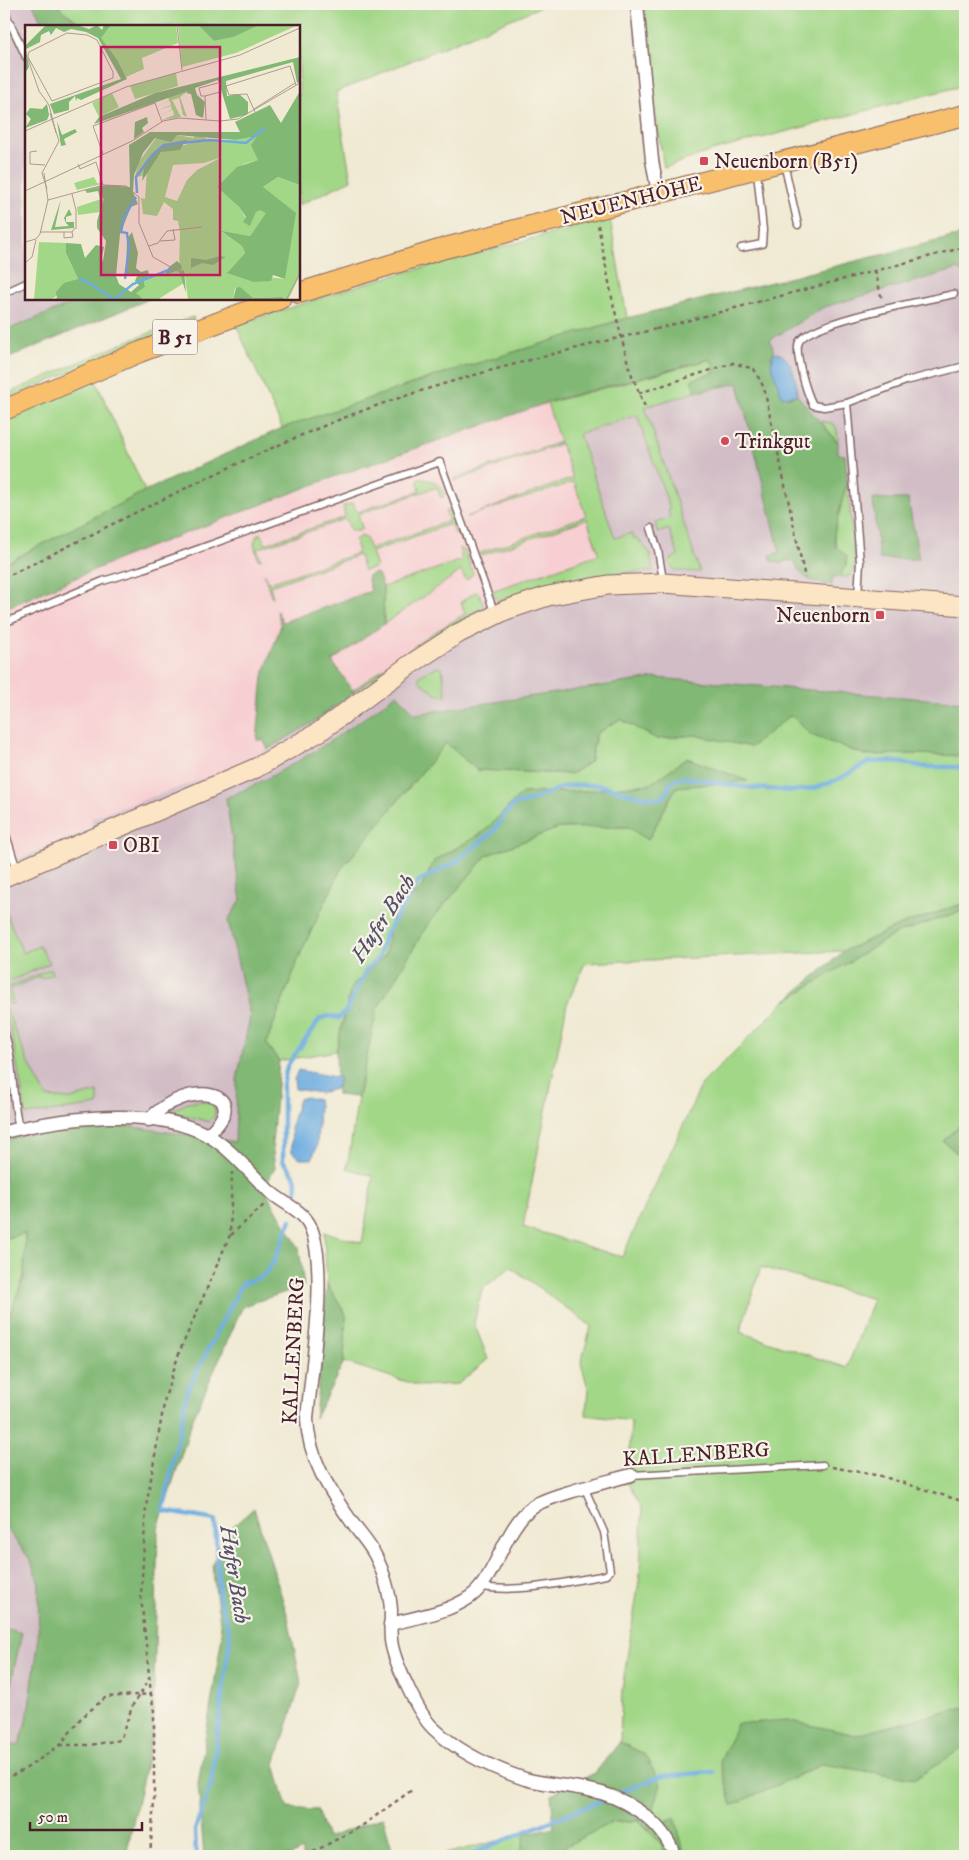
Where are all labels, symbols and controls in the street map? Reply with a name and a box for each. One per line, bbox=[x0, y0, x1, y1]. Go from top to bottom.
inset map bbox=[25, 25, 300, 300]
place label: Neuenborn (B51) bbox=[714, 149, 858, 175]
marker: Neuenborn (B51) bbox=[698, 155, 710, 167]
street label: NEUENHÖHE bbox=[558, 170, 705, 231]
road number: B 51 bbox=[152, 320, 198, 354]
place label: Trinkgut bbox=[735, 429, 811, 455]
marker: Trinkgut bbox=[719, 435, 731, 447]
place label: Neuenborn bbox=[776, 603, 870, 629]
marker: Neuenborn bbox=[874, 609, 886, 621]
place label: OBI bbox=[123, 833, 160, 859]
marker: OBI bbox=[107, 839, 119, 851]
water label: Hufer Bach bbox=[344, 870, 422, 969]
street label: KALLENBERG bbox=[277, 1277, 311, 1425]
street label: KALLENBERG bbox=[622, 1437, 771, 1473]
water label: Hufer Bach bbox=[213, 1522, 256, 1625]
scale bar bbox=[30, 1800, 142, 1832]
text: 50 m bbox=[38, 1808, 68, 1827]

